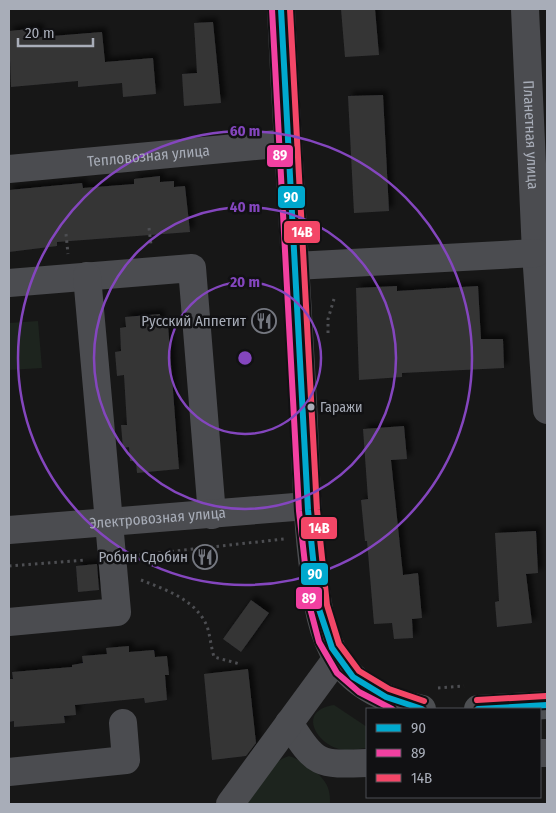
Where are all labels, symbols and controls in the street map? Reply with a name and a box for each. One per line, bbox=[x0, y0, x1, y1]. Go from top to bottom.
scale bar bbox=[18, 15, 92, 47]
text: 20 m bbox=[25, 24, 55, 42]
street label: Планетная улица bbox=[519, 80, 542, 190]
text: 60 m bbox=[230, 122, 260, 140]
street label: Тепловозная улица bbox=[86, 141, 210, 171]
line badge: 89 bbox=[266, 144, 294, 168]
text: 89 bbox=[273, 147, 287, 164]
line badge: 90 bbox=[277, 185, 306, 209]
text: 90 bbox=[284, 189, 299, 206]
text: 40 m bbox=[230, 198, 260, 216]
line badge: 14В bbox=[283, 220, 321, 244]
text: 14В bbox=[292, 224, 313, 241]
text: 20 m bbox=[229, 273, 260, 291]
restaurant icon: Русский Аппетит bbox=[251, 308, 277, 334]
place label: Русский Аппетит bbox=[141, 312, 247, 330]
centre of rings bbox=[236, 349, 254, 367]
place label: Гаражи bbox=[320, 399, 363, 416]
marker: Гаражи bbox=[306, 402, 316, 412]
street label: Электровозная улица bbox=[89, 504, 226, 533]
line badge: 14В bbox=[300, 516, 338, 540]
text: 14В bbox=[309, 520, 330, 537]
restaurant icon: Робин Сдобин bbox=[192, 544, 218, 570]
place label: Робин Сдобин bbox=[98, 548, 188, 566]
line badge: 90 bbox=[300, 562, 329, 586]
text: 90 bbox=[308, 566, 323, 583]
line badge: 89 bbox=[295, 586, 323, 610]
text: 89 bbox=[302, 590, 316, 607]
legend bbox=[366, 708, 541, 798]
text: 90 bbox=[411, 719, 426, 737]
text: 89 bbox=[411, 744, 426, 762]
text: 14В bbox=[411, 769, 432, 787]

